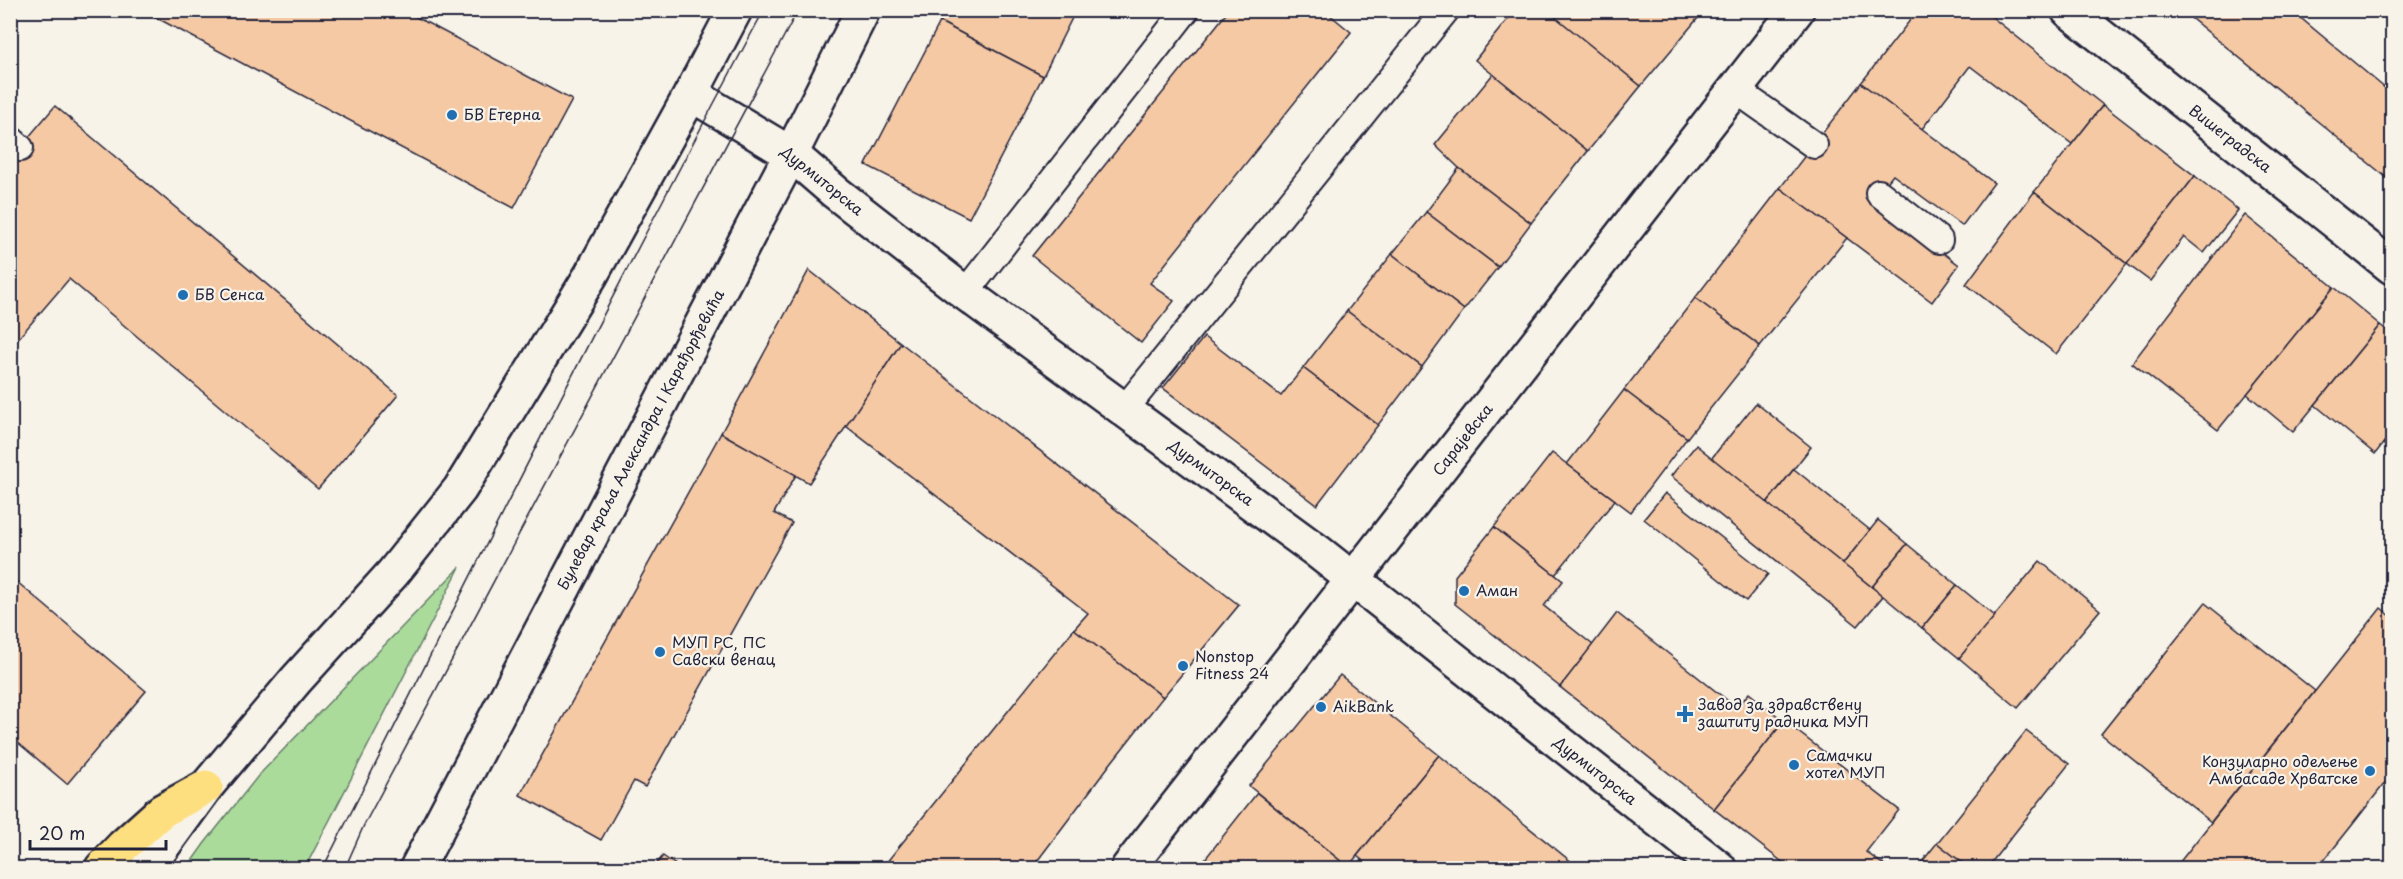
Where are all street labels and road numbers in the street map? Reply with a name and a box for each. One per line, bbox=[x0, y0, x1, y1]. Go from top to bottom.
street label: Вишеградска bbox=[2185, 98, 2278, 178]
street label: Дурмиторска bbox=[776, 139, 870, 221]
street label: Булевар краља Александра I Карађорђевића bbox=[550, 284, 729, 594]
street label: Сарајевска bbox=[1426, 398, 1498, 480]
street label: Дурмиторска bbox=[1164, 432, 1260, 511]
street label: Дурмиторска bbox=[1549, 729, 1643, 810]

